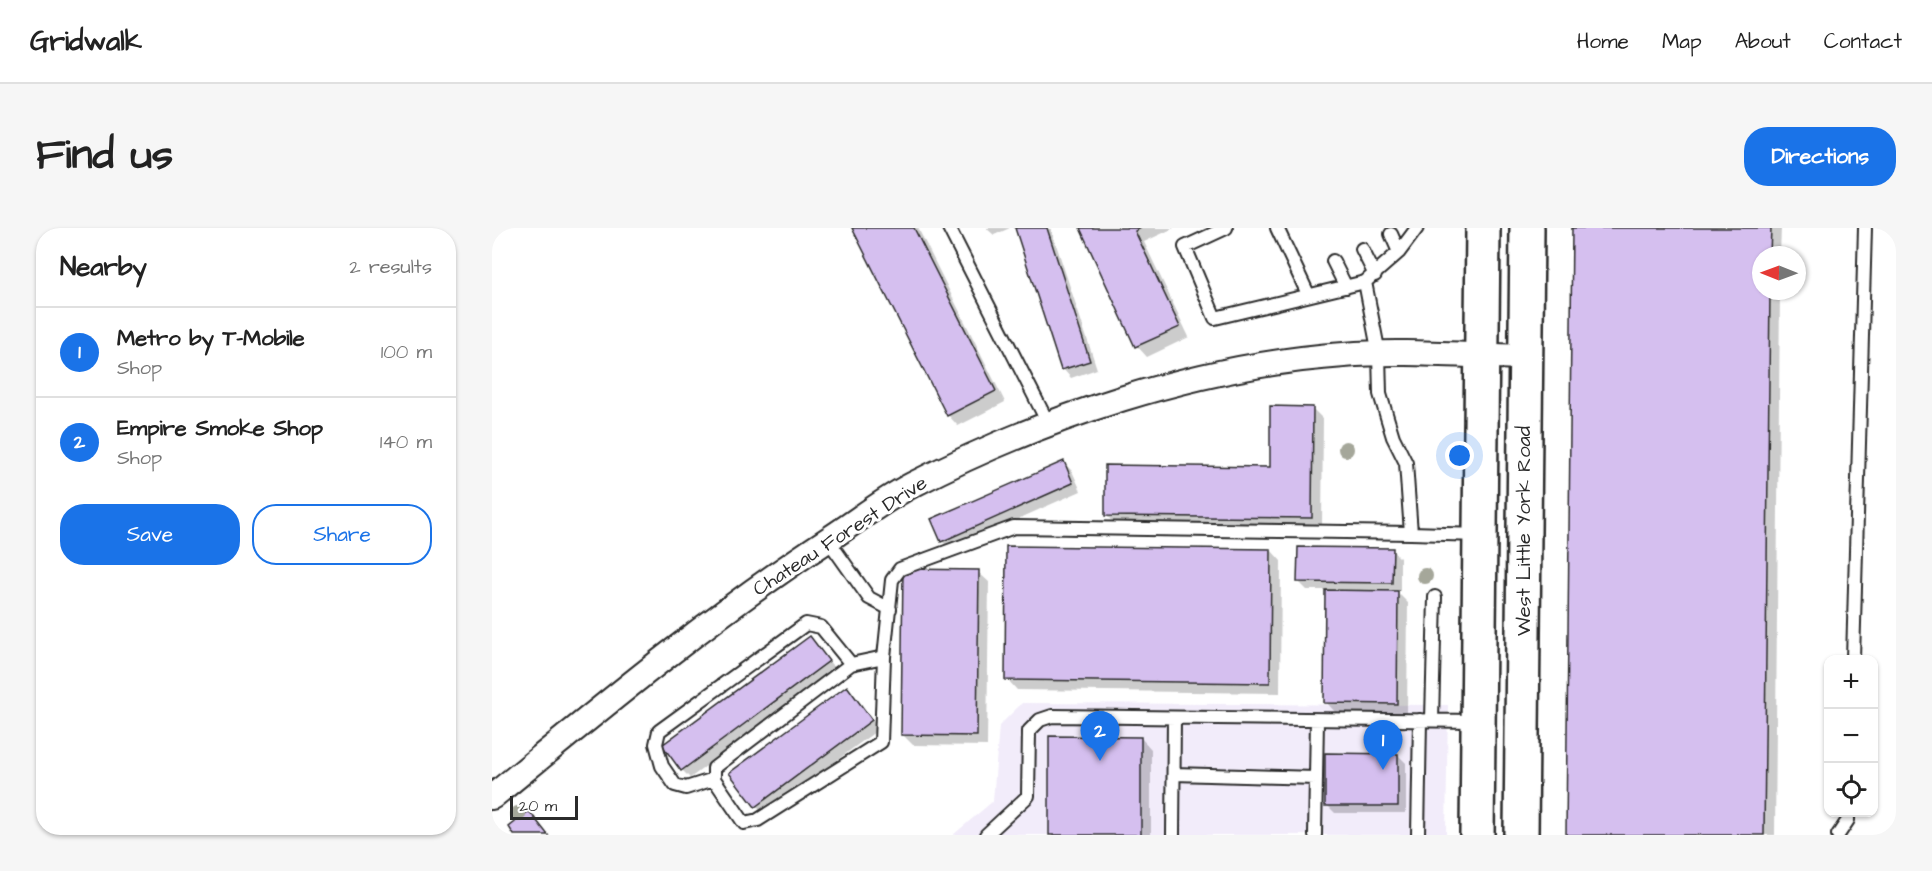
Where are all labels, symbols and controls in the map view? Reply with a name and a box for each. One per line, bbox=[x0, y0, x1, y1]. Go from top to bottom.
text: Gridwalk bbox=[30, 22, 142, 61]
text: Home bbox=[1577, 27, 1629, 56]
text: Map bbox=[1662, 27, 1702, 56]
text: About bbox=[1735, 27, 1791, 56]
text: Contact bbox=[1824, 27, 1902, 56]
text: Find us bbox=[36, 127, 173, 185]
button: Directions bbox=[1744, 127, 1896, 186]
north arrow bbox=[1752, 246, 1806, 300]
text: Nearby bbox=[60, 249, 147, 285]
text: 2 results bbox=[349, 253, 432, 281]
text: Metro by T-Mobile bbox=[117, 323, 305, 354]
text: 1 bbox=[78, 338, 81, 366]
text: 100 m bbox=[381, 338, 432, 366]
text: Shop bbox=[117, 354, 162, 382]
text: Empire Smoke Shop bbox=[117, 413, 323, 444]
street label: West Little York Road bbox=[1510, 426, 1538, 636]
text: 2 bbox=[74, 428, 85, 456]
text: 140 m bbox=[380, 428, 432, 456]
your location bbox=[1445, 441, 1474, 470]
text: Shop bbox=[117, 444, 162, 472]
street label: Chateau Forest Drive bbox=[747, 469, 933, 603]
button: Save bbox=[60, 504, 240, 565]
button: Share bbox=[252, 504, 432, 565]
map controls bbox=[1824, 655, 1878, 817]
button: + bbox=[1824, 655, 1878, 709]
button: − bbox=[1824, 709, 1878, 763]
pin: 2 bbox=[1080, 712, 1120, 761]
pin: 1 bbox=[1364, 720, 1402, 770]
button: locate bbox=[1824, 763, 1878, 817]
scale bar bbox=[510, 793, 578, 820]
text: 20 m bbox=[519, 795, 557, 817]

